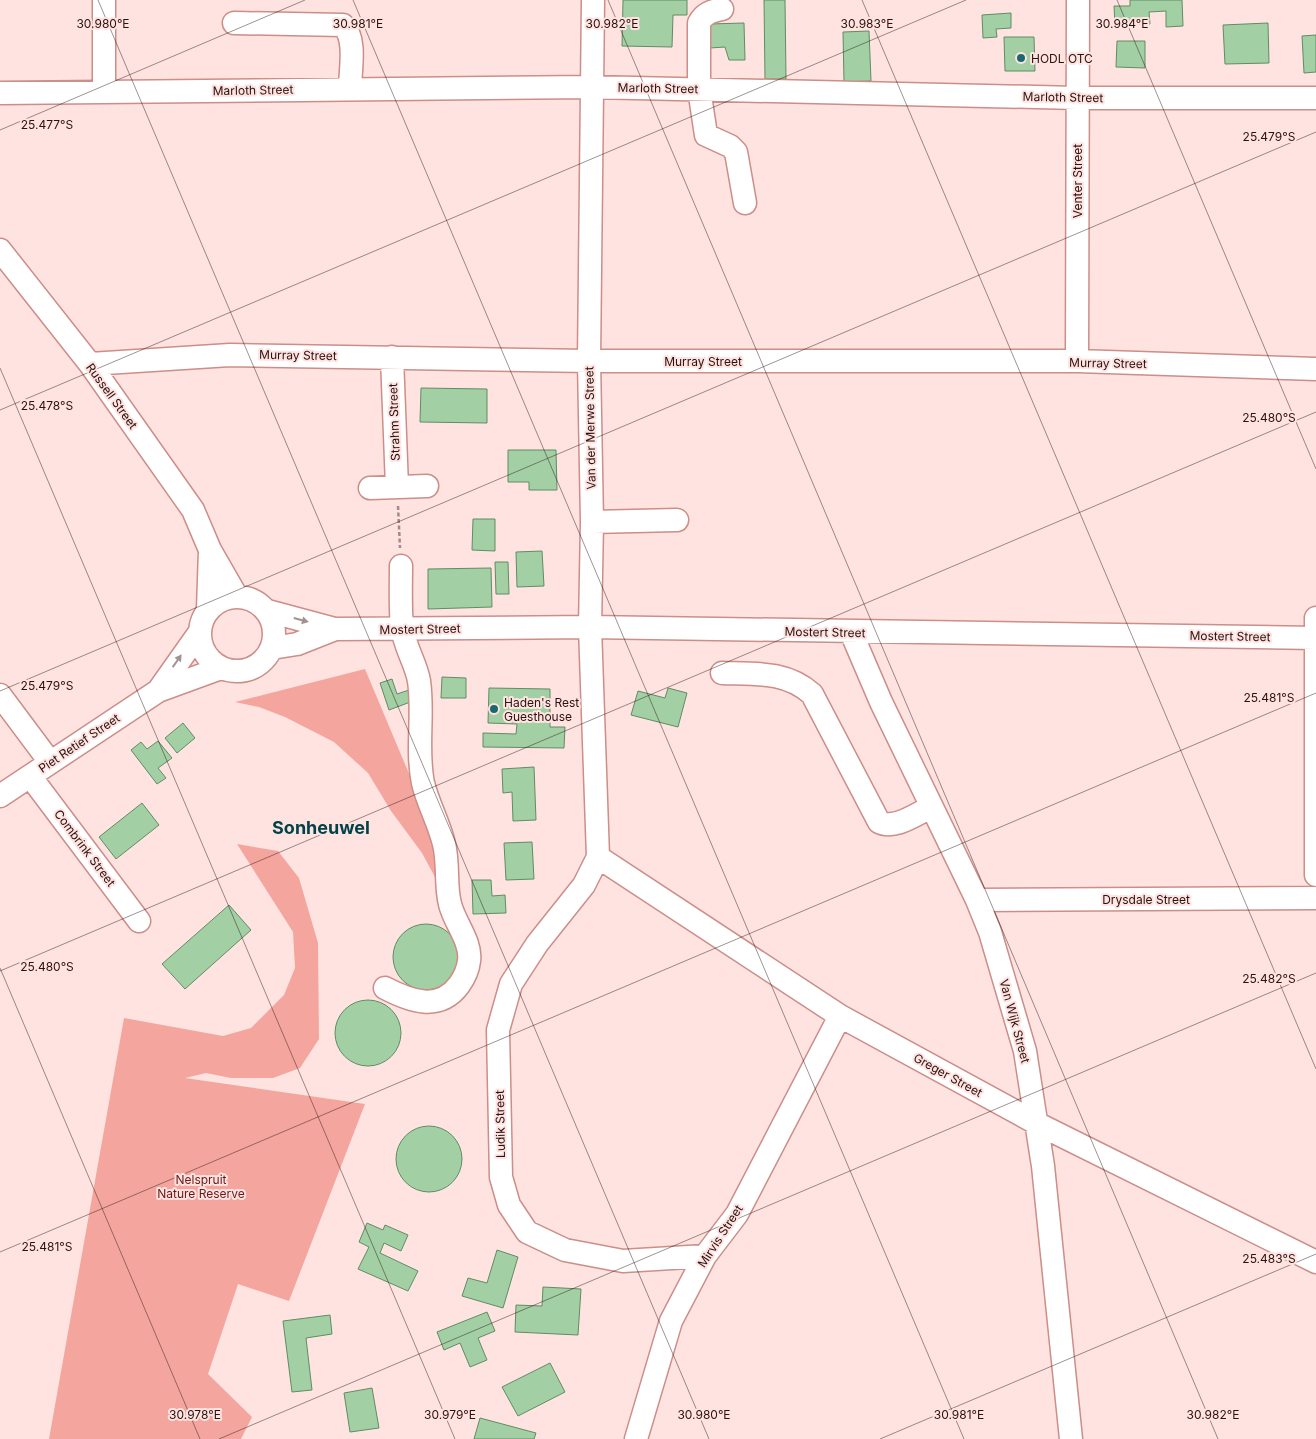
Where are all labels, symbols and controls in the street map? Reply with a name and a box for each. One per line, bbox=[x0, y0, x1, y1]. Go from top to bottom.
text: 30.980°E bbox=[76, 16, 130, 31]
text: 30.981°E bbox=[333, 16, 383, 31]
text: 30.982°E bbox=[586, 16, 638, 31]
text: 30.983°E bbox=[841, 16, 893, 31]
text: 30.984°E bbox=[1095, 16, 1149, 31]
place label: HODL OTC bbox=[1031, 51, 1093, 66]
marker: HODL OTC bbox=[1015, 52, 1027, 64]
street label: Marloth Street bbox=[618, 80, 699, 96]
street label: Marloth Street bbox=[213, 82, 294, 98]
street label: Marloth Street bbox=[1023, 89, 1104, 105]
text: 25.477°S bbox=[21, 117, 74, 132]
text: 25.479°S bbox=[1243, 129, 1296, 144]
street label: Venter Street bbox=[1070, 144, 1085, 218]
street label: Murray Street bbox=[259, 347, 337, 363]
street label: Murray Street bbox=[664, 354, 742, 369]
street label: Murray Street bbox=[1069, 355, 1147, 371]
street label: Russell Street bbox=[83, 360, 141, 432]
street label: Van der Merwe Street bbox=[581, 366, 599, 490]
street label: Strahm Street bbox=[385, 383, 403, 461]
text: 25.478°S bbox=[21, 398, 74, 413]
text: 25.480°S bbox=[1242, 410, 1296, 425]
one-way arrow bbox=[294, 616, 309, 624]
street label: Mostert Street bbox=[379, 621, 461, 637]
street label: Mostert Street bbox=[784, 624, 866, 640]
street label: Mostert Street bbox=[1189, 628, 1271, 644]
one-way arrow bbox=[172, 654, 182, 668]
text: 25.479°S bbox=[21, 678, 74, 693]
text: 25.481°S bbox=[1244, 690, 1295, 705]
place label: Haden's Rest Guesthouse bbox=[504, 695, 579, 724]
marker: Haden's Rest Guesthouse bbox=[488, 703, 500, 715]
street label: Piet Retief Street bbox=[35, 710, 123, 776]
street label: Combrink Street bbox=[51, 807, 119, 889]
district label: Sonheuwel bbox=[272, 817, 370, 838]
street label: Drysdale Street bbox=[1102, 892, 1190, 907]
text: 25.480°S bbox=[20, 959, 74, 974]
text: 25.482°S bbox=[1242, 971, 1296, 986]
street label: Van Wijk Street bbox=[997, 977, 1033, 1065]
street label: Greger Street bbox=[911, 1050, 985, 1100]
street label: Ludik Street bbox=[492, 1090, 508, 1158]
park label: Nelspruit Nature Reserve bbox=[157, 1172, 245, 1201]
street label: Mirvis Street bbox=[694, 1202, 746, 1270]
text: 25.481°S bbox=[22, 1239, 73, 1254]
text: 25.483°S bbox=[1242, 1251, 1296, 1266]
text: 30.978°E bbox=[169, 1407, 221, 1422]
text: 30.979°E bbox=[424, 1407, 476, 1422]
text: 30.980°E bbox=[677, 1407, 731, 1422]
text: 30.981°E bbox=[934, 1407, 984, 1422]
text: 30.982°E bbox=[1187, 1407, 1239, 1422]

